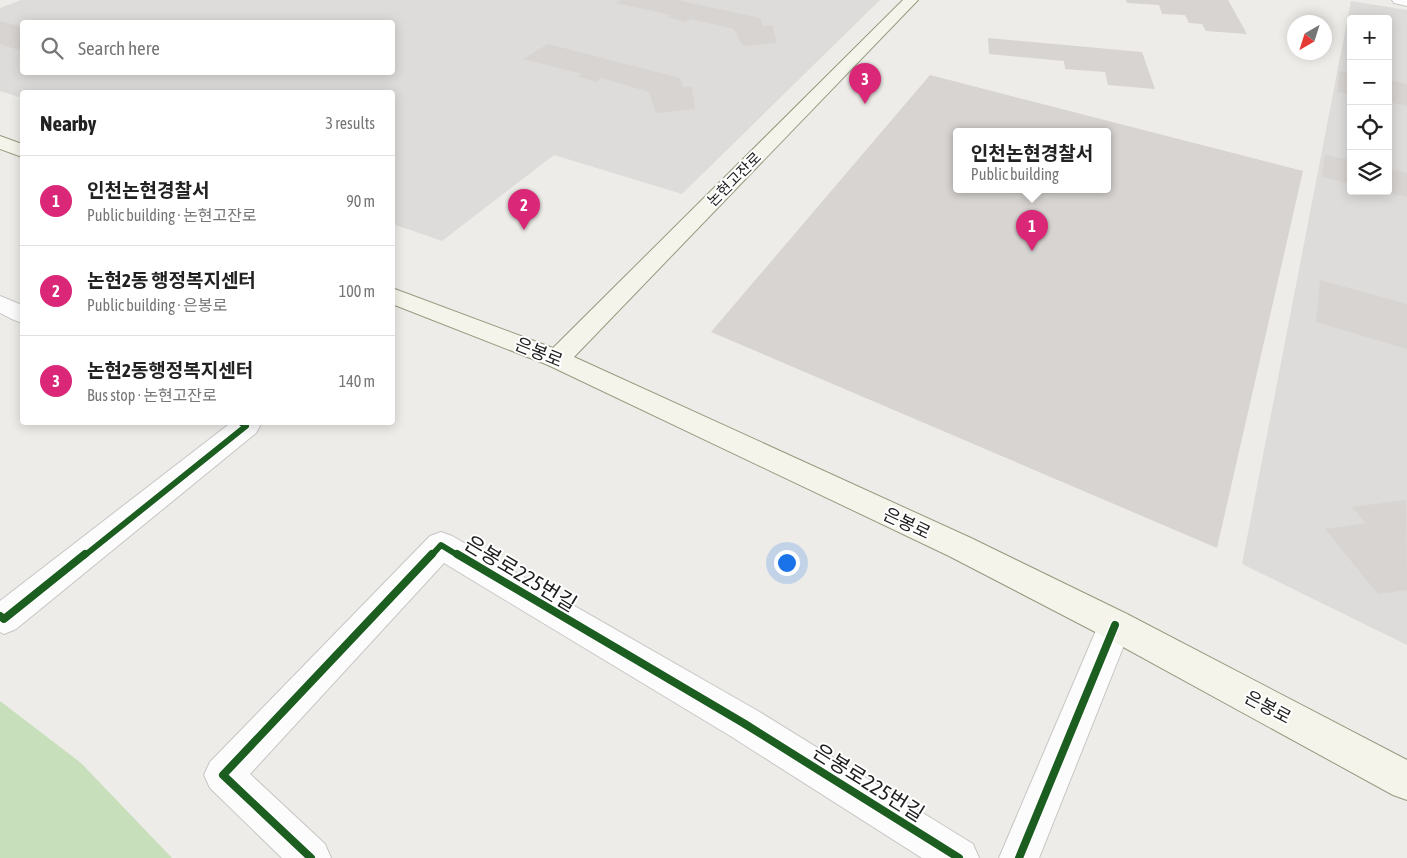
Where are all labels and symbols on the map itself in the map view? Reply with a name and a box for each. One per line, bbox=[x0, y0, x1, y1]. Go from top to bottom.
north arrow bbox=[1287, 15, 1332, 60]
pin: 3 bbox=[849, 63, 881, 104]
street label: 논현고잔로 bbox=[704, 149, 764, 209]
pin: 2 bbox=[508, 189, 540, 230]
pin: 1 bbox=[1016, 210, 1048, 251]
street label: 은봉로 bbox=[512, 333, 566, 371]
street label: 은봉로 bbox=[880, 503, 934, 543]
street label: 은봉로225번길 bbox=[461, 530, 581, 616]
your location bbox=[774, 550, 800, 576]
street label: 은봉로 bbox=[1241, 686, 1295, 728]
street label: 은봉로225번길 bbox=[809, 738, 929, 826]

